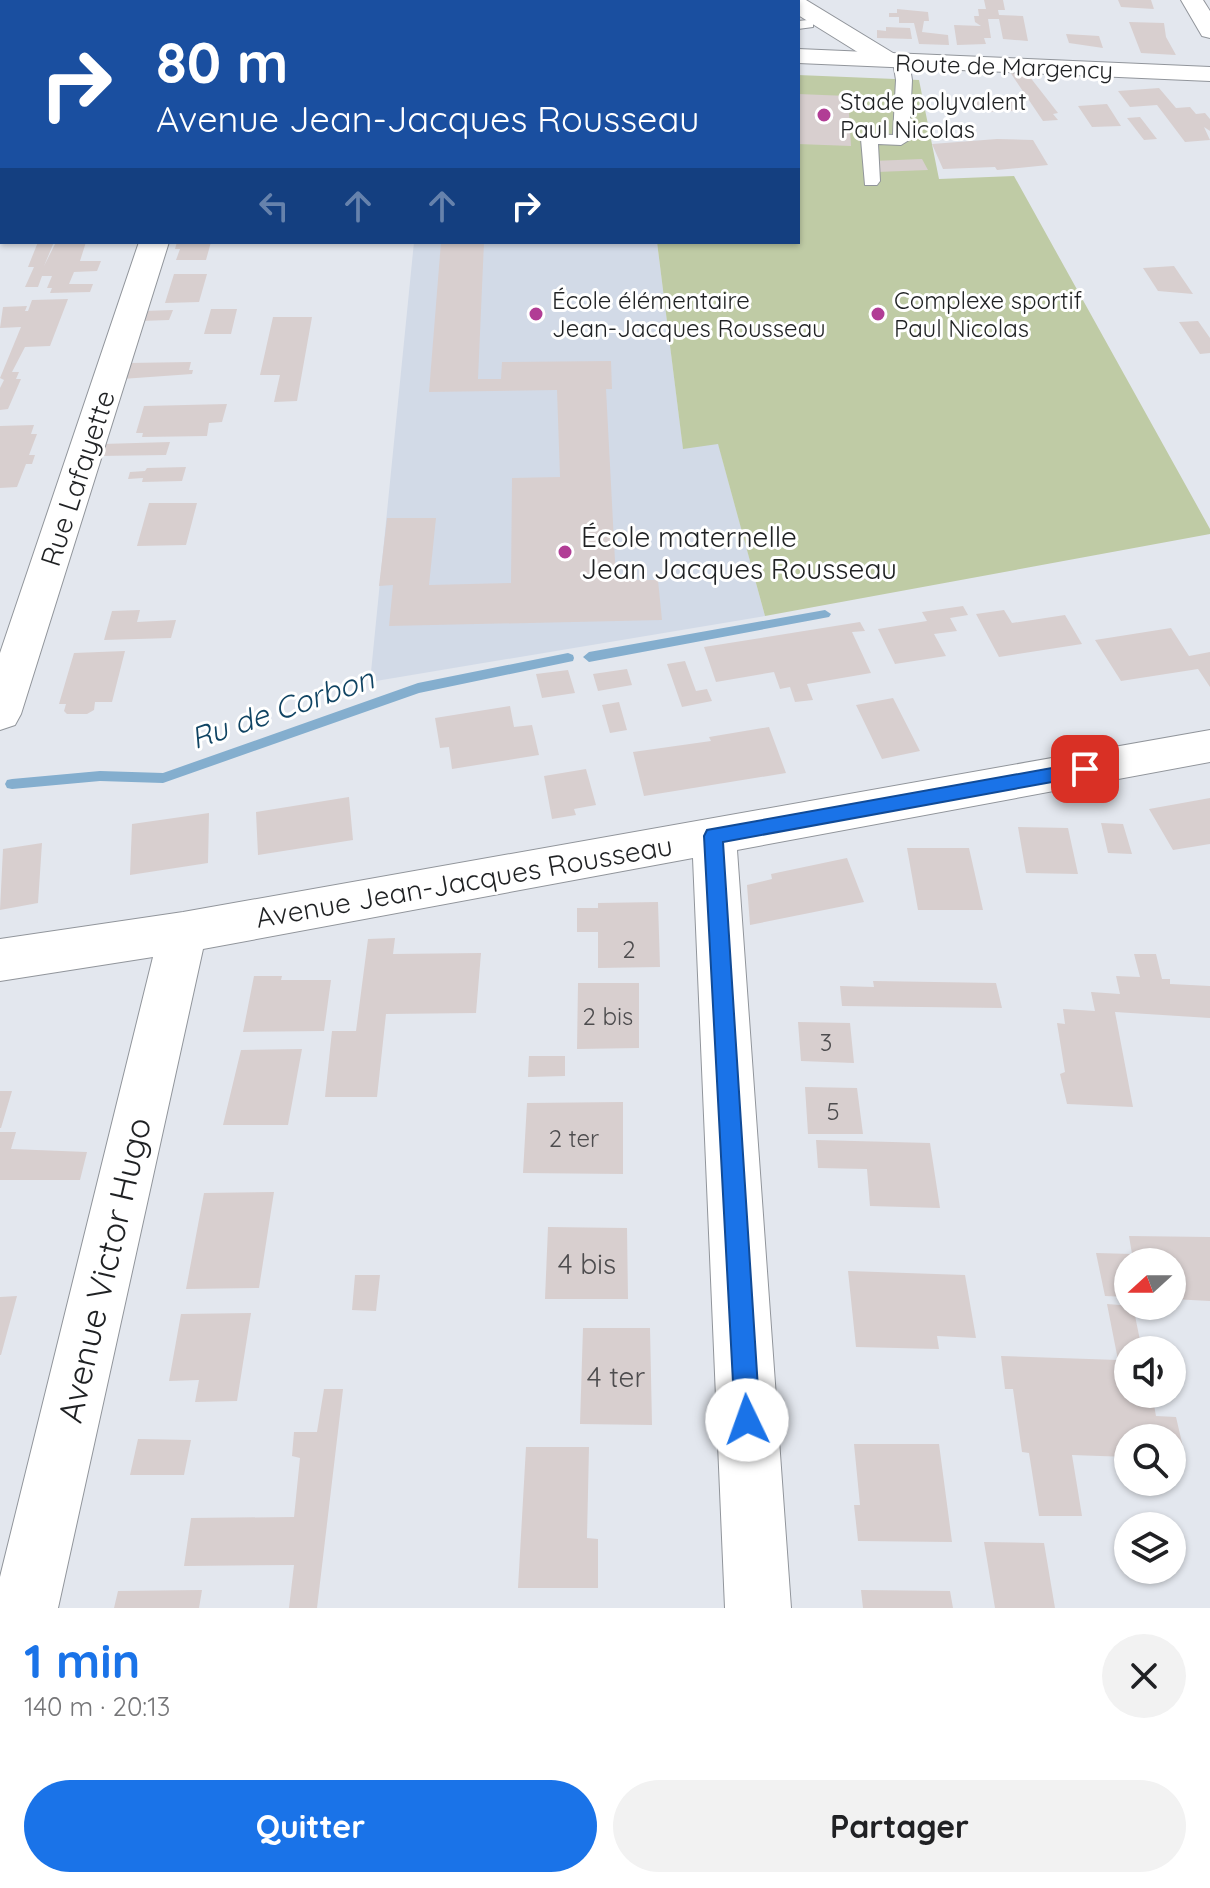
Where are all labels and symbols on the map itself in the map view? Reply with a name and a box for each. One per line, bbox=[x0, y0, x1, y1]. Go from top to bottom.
street label: Route de Margency bbox=[894, 47, 1114, 85]
place label: Stade polyvalent Paul Nicolas bbox=[840, 86, 1027, 144]
marker: Stade polyvalent Paul Nicolas bbox=[815, 106, 833, 124]
place label: École élémentaire Jean-Jacques Rousseau bbox=[552, 285, 826, 343]
place label: Complexe sportif Paul Nicolas bbox=[894, 285, 1083, 343]
marker: École élémentaire Jean-Jacques Rousseau bbox=[527, 305, 545, 323]
marker: Complexe sportif Paul Nicolas bbox=[869, 305, 887, 323]
street label: Rue Lafayette bbox=[32, 386, 122, 570]
place label: École maternelle Jean Jacques Rousseau bbox=[581, 519, 897, 586]
marker: École maternelle Jean Jacques Rousseau bbox=[556, 543, 574, 561]
water label: Ru de Corbon bbox=[185, 659, 379, 757]
pin bbox=[1051, 735, 1119, 803]
street label: Avenue Jean-Jacques Rousseau bbox=[253, 827, 675, 935]
house number: 2 bbox=[622, 934, 636, 964]
house number: 2 bis bbox=[583, 1001, 633, 1031]
house number: 3 bbox=[820, 1027, 832, 1057]
house number: 5 bbox=[826, 1096, 840, 1126]
street label: Avenue Victor Hugo bbox=[48, 1113, 160, 1427]
house number: 2 ter bbox=[549, 1123, 599, 1153]
house number: 4 bis bbox=[558, 1246, 616, 1281]
north arrow bbox=[1114, 1248, 1186, 1320]
house number: 4 ter bbox=[587, 1359, 645, 1394]
position arrow bbox=[705, 1378, 789, 1462]

